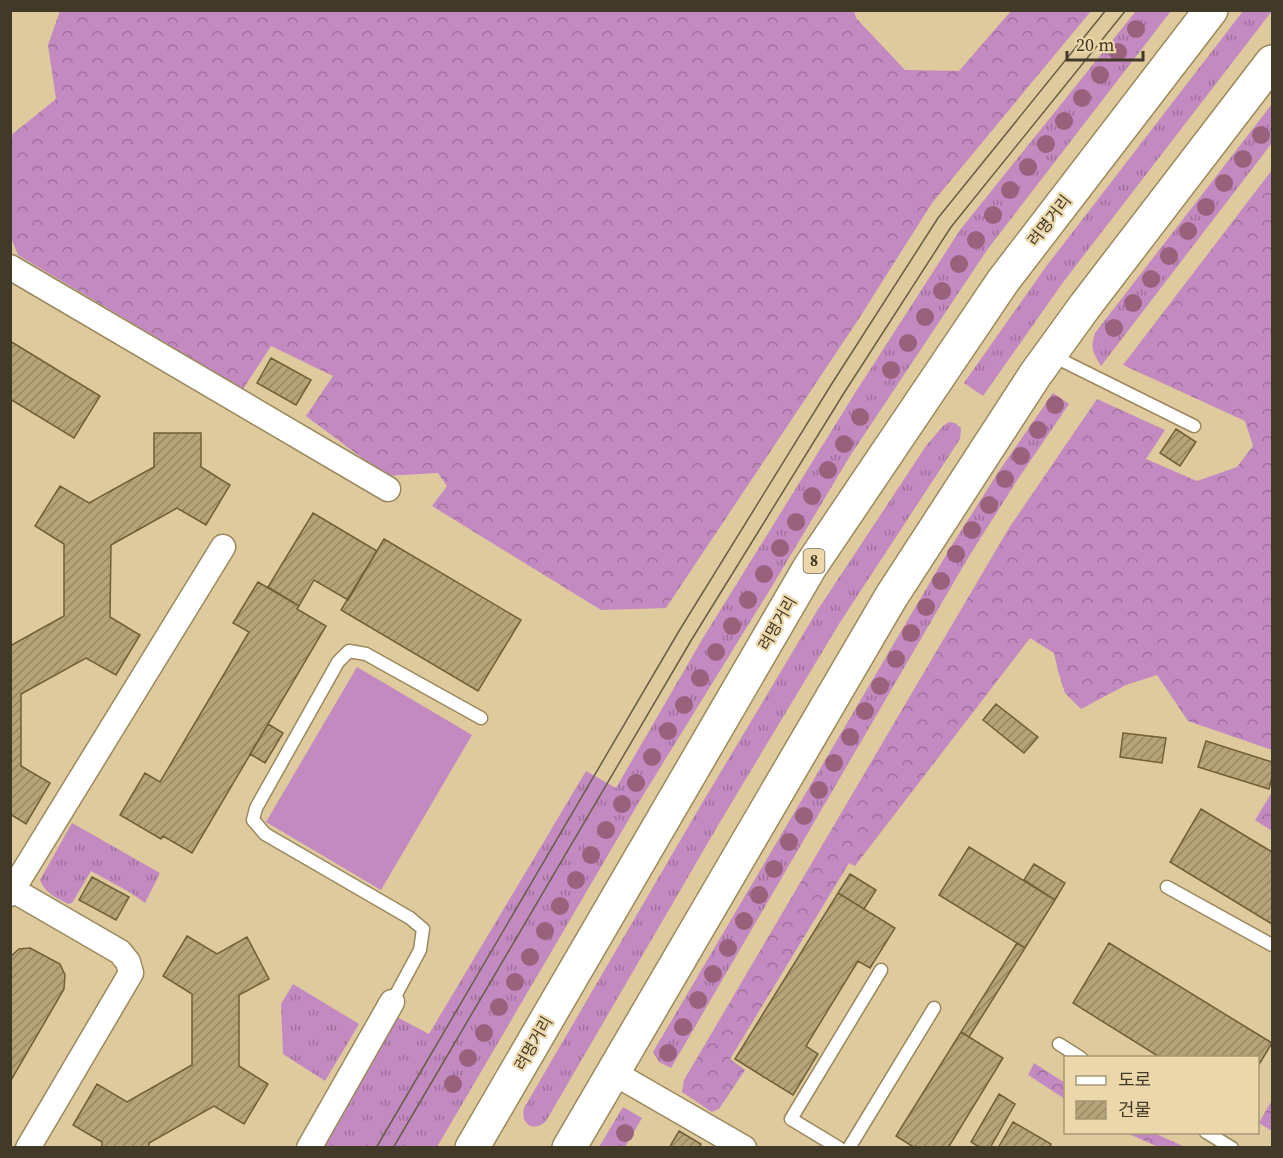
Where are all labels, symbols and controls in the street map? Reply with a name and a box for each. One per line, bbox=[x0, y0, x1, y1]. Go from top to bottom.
scale bar bbox=[1067, 24, 1144, 62]
text: 20 m bbox=[1076, 32, 1114, 57]
street label: 려명거리 bbox=[1022, 190, 1076, 250]
road number: 8 bbox=[804, 549, 824, 573]
street label: 려명거리 bbox=[753, 592, 801, 654]
street label: 려명거리 bbox=[509, 1012, 557, 1074]
legend bbox=[1064, 1056, 1259, 1134]
text: 도로 bbox=[1118, 1067, 1151, 1092]
text: 건물 bbox=[1118, 1097, 1151, 1122]

